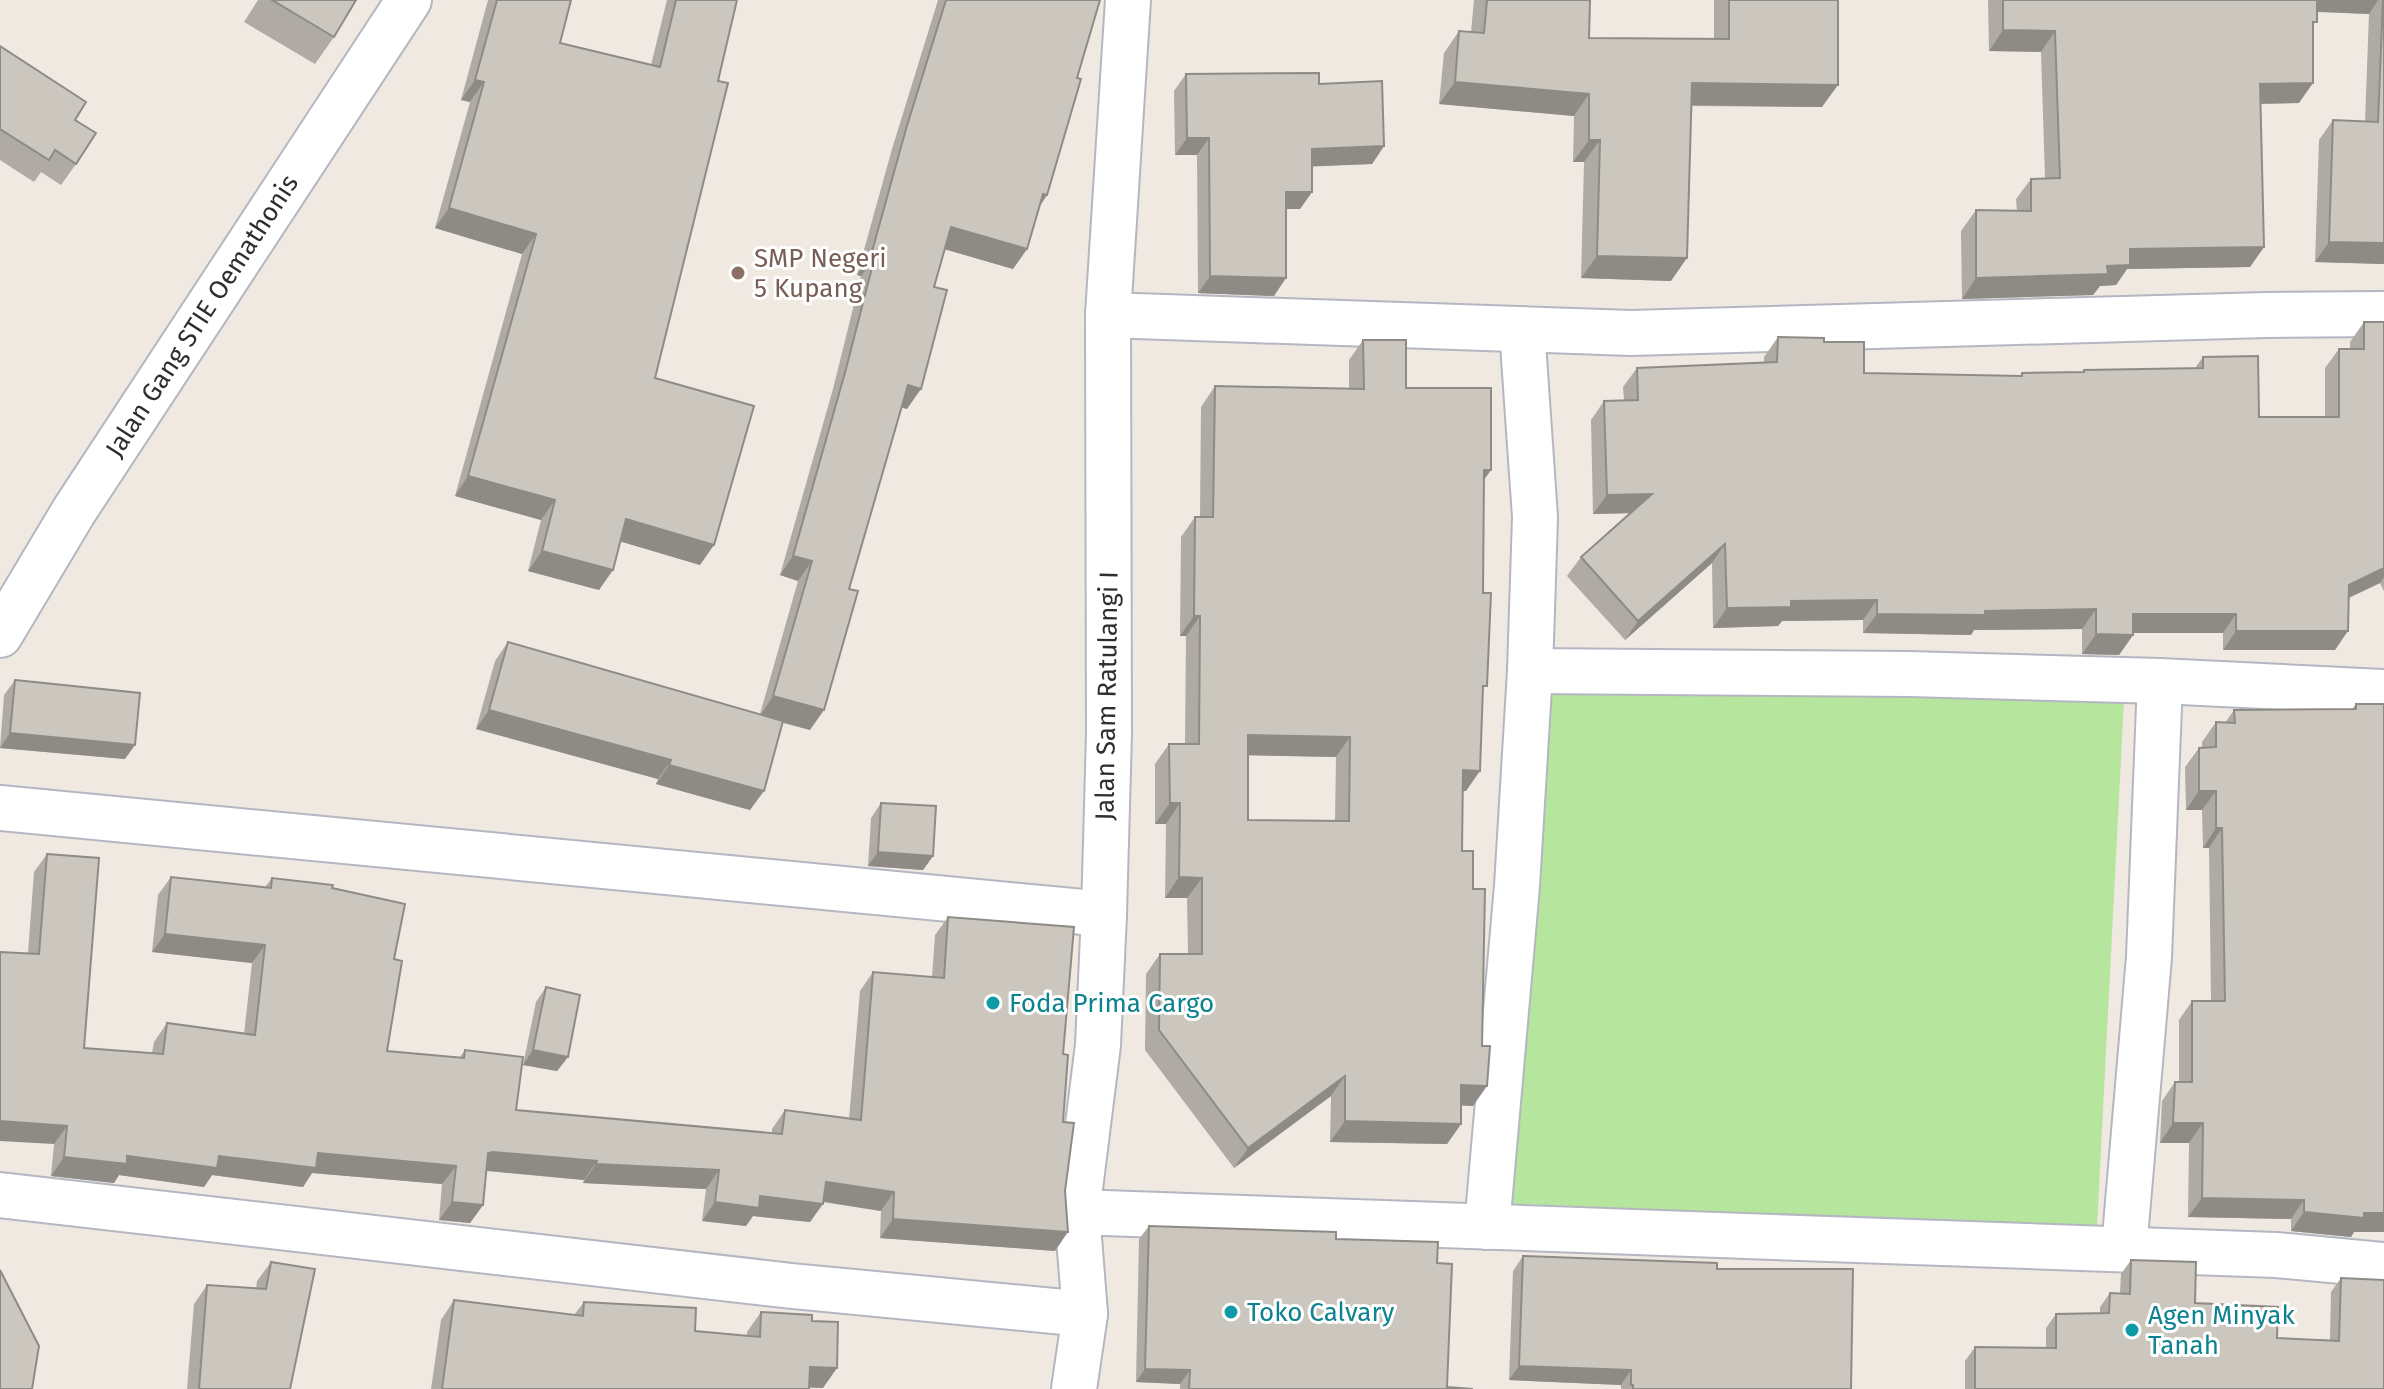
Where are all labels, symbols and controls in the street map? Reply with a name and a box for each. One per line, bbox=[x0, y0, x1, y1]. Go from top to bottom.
street label: Jalan Gang STIE Oemathonis bbox=[99, 169, 305, 463]
place label: SMP Negeri 5 Kupang bbox=[754, 243, 887, 304]
marker: SMP Negeri 5 Kupang bbox=[729, 264, 747, 282]
street label: Jalan Sam Ratulangi I bbox=[1089, 571, 1125, 821]
place label: Foda Prima Cargo bbox=[1009, 988, 1214, 1019]
marker: Foda Prima Cargo bbox=[984, 994, 1002, 1012]
place label: Toko Calvary bbox=[1247, 1297, 1394, 1328]
place label: Agen Minyak Tanah bbox=[2148, 1300, 2295, 1361]
marker: Toko Calvary bbox=[1222, 1303, 1240, 1321]
marker: Agen Minyak Tanah bbox=[2123, 1321, 2141, 1339]

